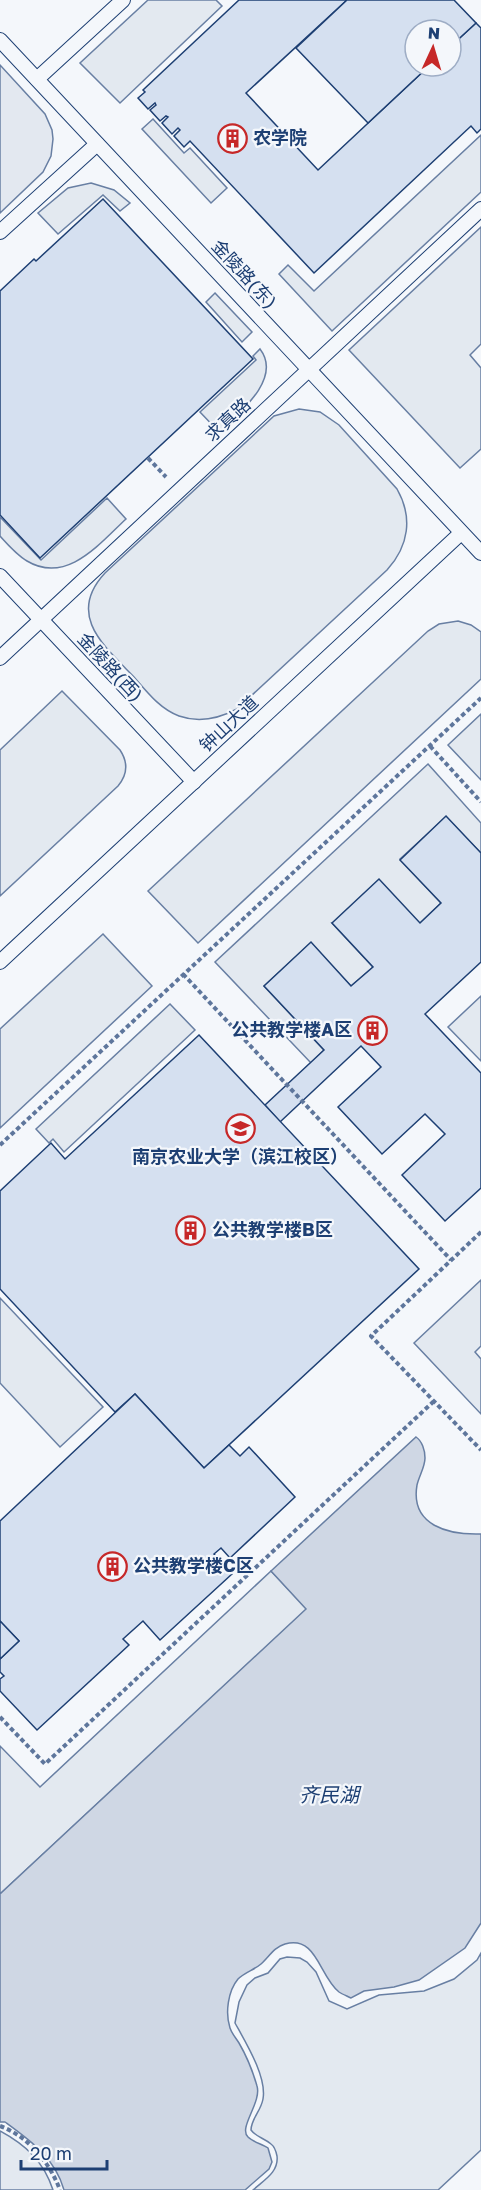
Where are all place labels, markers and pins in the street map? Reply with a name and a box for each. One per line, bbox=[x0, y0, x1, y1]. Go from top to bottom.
building icon: 农学院 bbox=[216, 122, 248, 154]
place label: 农学院 bbox=[253, 126, 307, 148]
building icon: 公共教学楼A区 bbox=[357, 1014, 389, 1046]
place label: 公共教学楼A区 bbox=[231, 1018, 352, 1040]
school or university icon: 南京农业大学（滨江校区） bbox=[224, 1112, 256, 1144]
place label: 南京农业大学（滨江校区） bbox=[132, 1145, 348, 1167]
building icon: 公共教学楼B区 bbox=[175, 1214, 207, 1246]
place label: 公共教学楼B区 bbox=[212, 1218, 333, 1240]
building icon: 公共教学楼C区 bbox=[96, 1550, 128, 1582]
place label: 公共教学楼C区 bbox=[133, 1554, 254, 1576]

